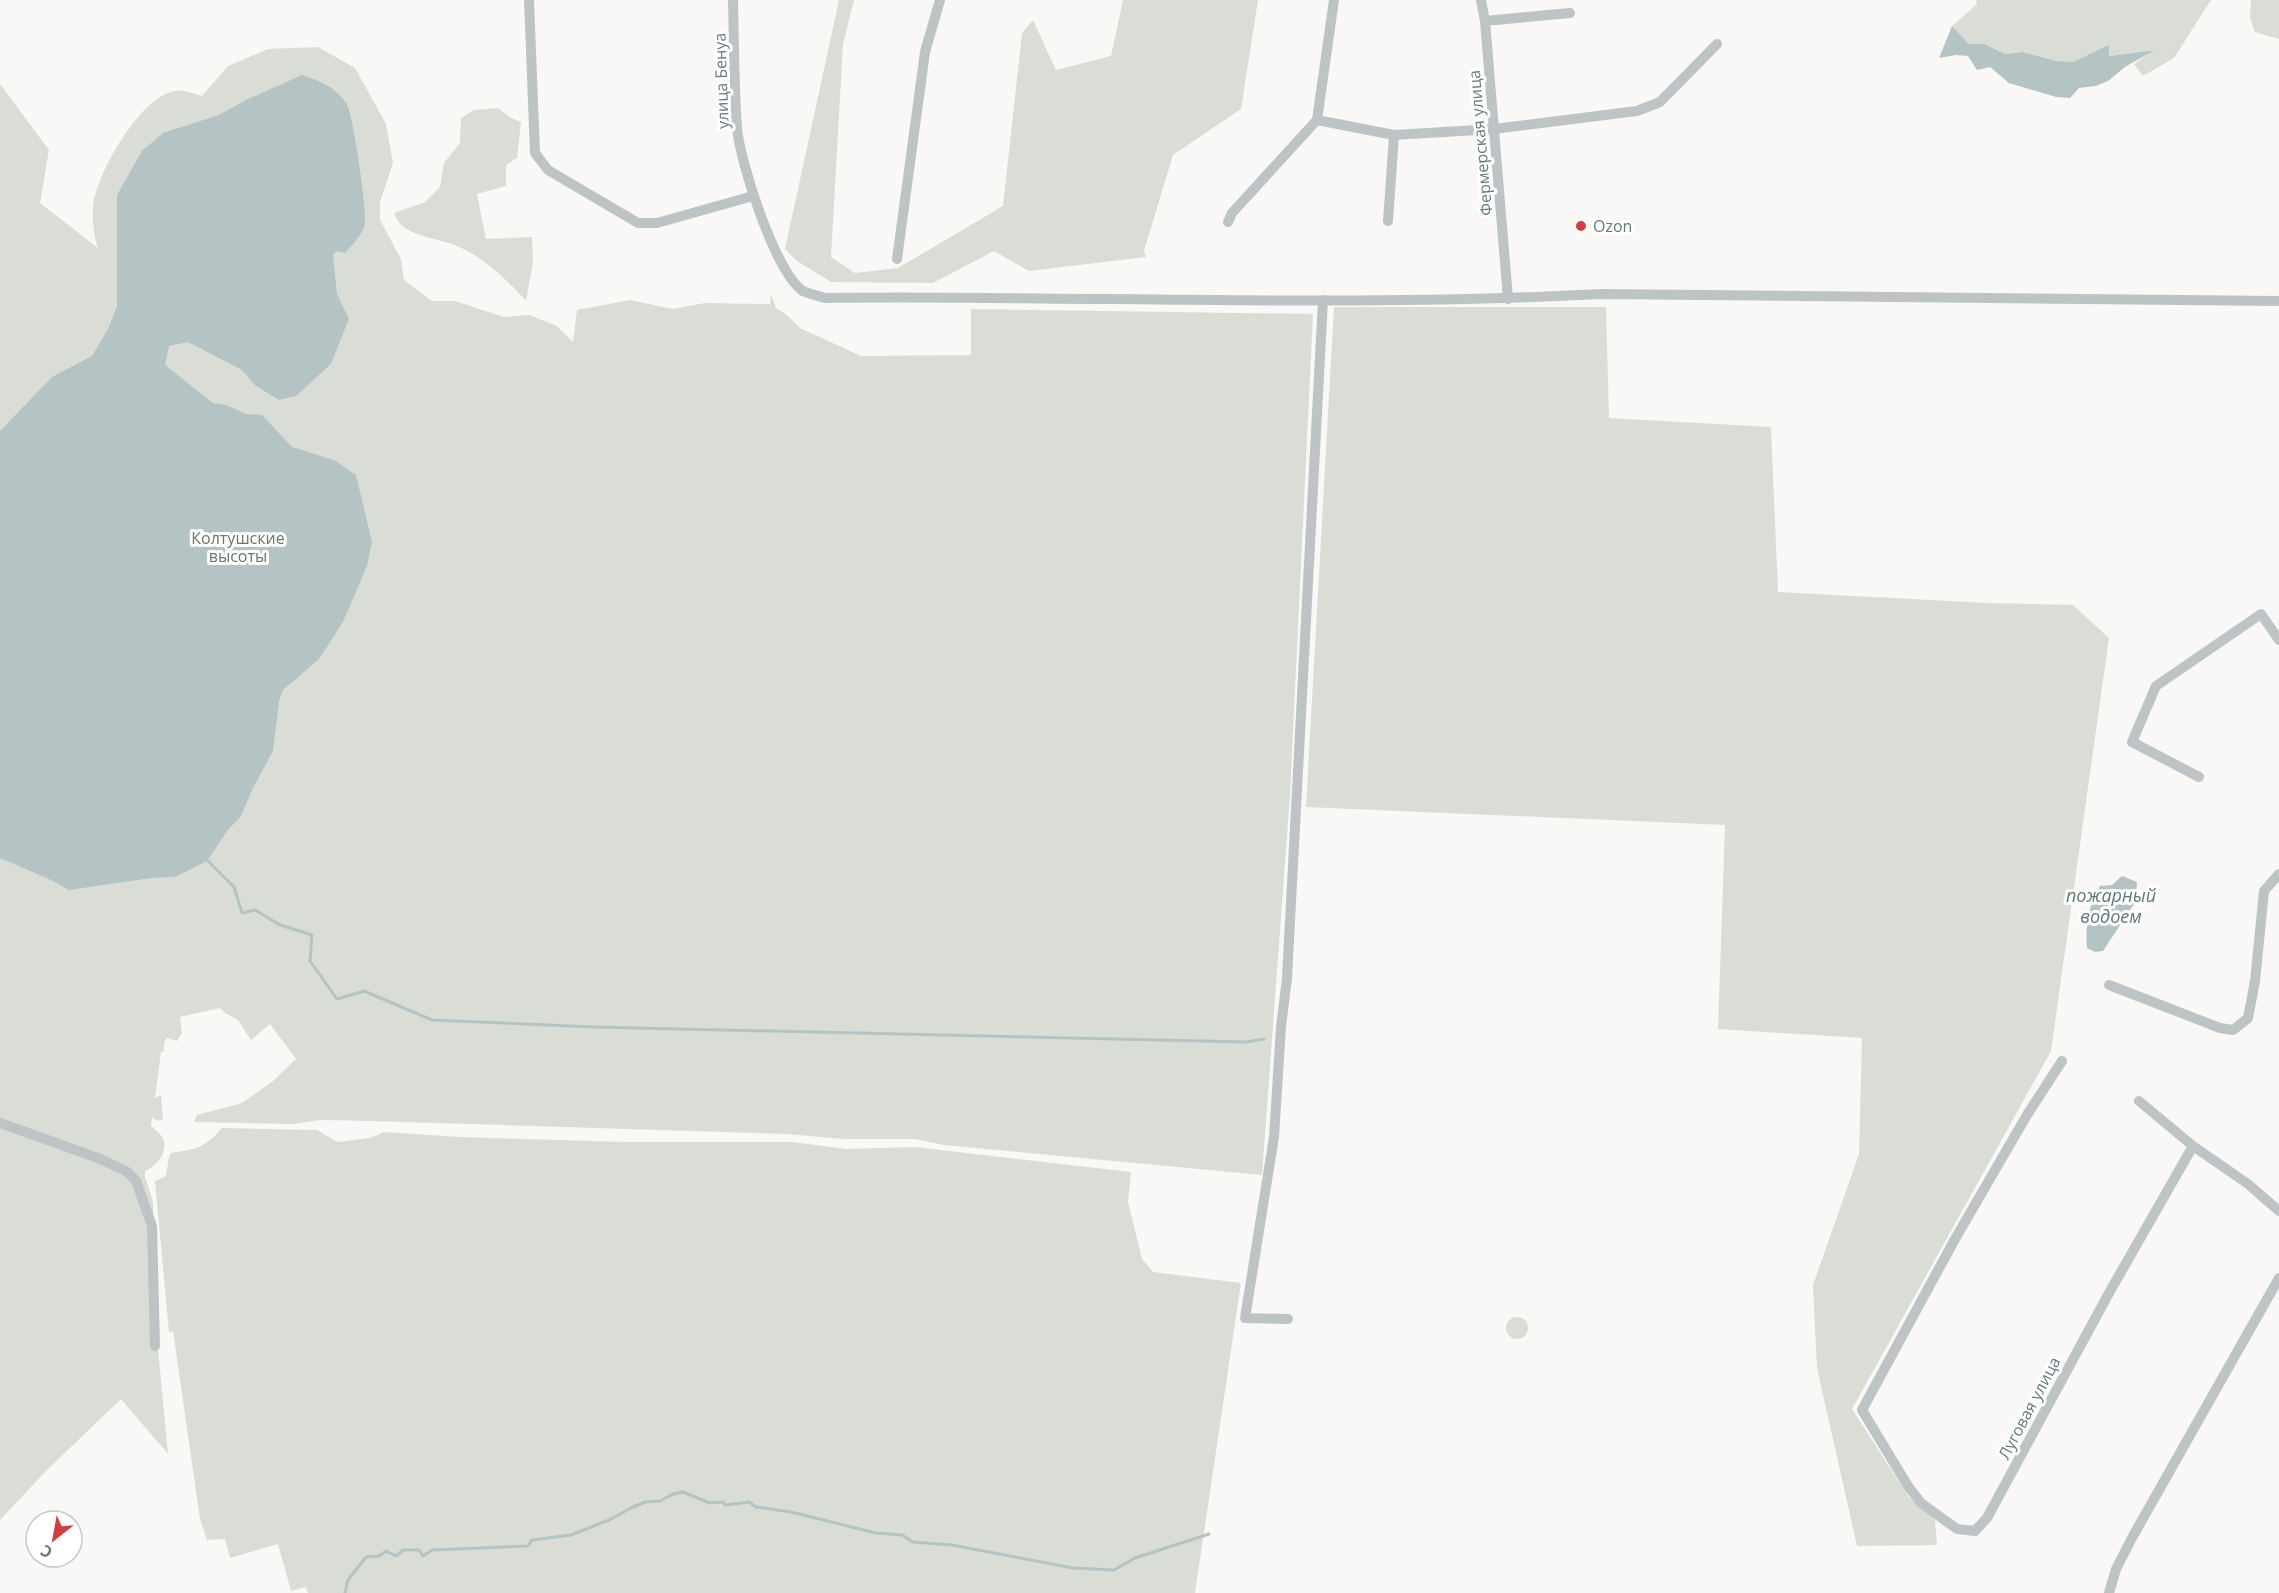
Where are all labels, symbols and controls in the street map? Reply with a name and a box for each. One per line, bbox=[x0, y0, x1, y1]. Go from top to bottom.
street label: улица Бенуа bbox=[708, 33, 734, 129]
street label: Фермерская улица bbox=[1463, 69, 1497, 217]
place label: Ozon bbox=[1593, 215, 1632, 237]
marker: Ozon bbox=[1574, 219, 1588, 233]
park label: Колтушские высоты bbox=[191, 527, 285, 567]
water label: пожарный водоем bbox=[2066, 883, 2157, 928]
street label: Луговая улица bbox=[1993, 1353, 2065, 1463]
north arrow bbox=[24, 1509, 84, 1569]
text: С bbox=[36, 1540, 56, 1564]

